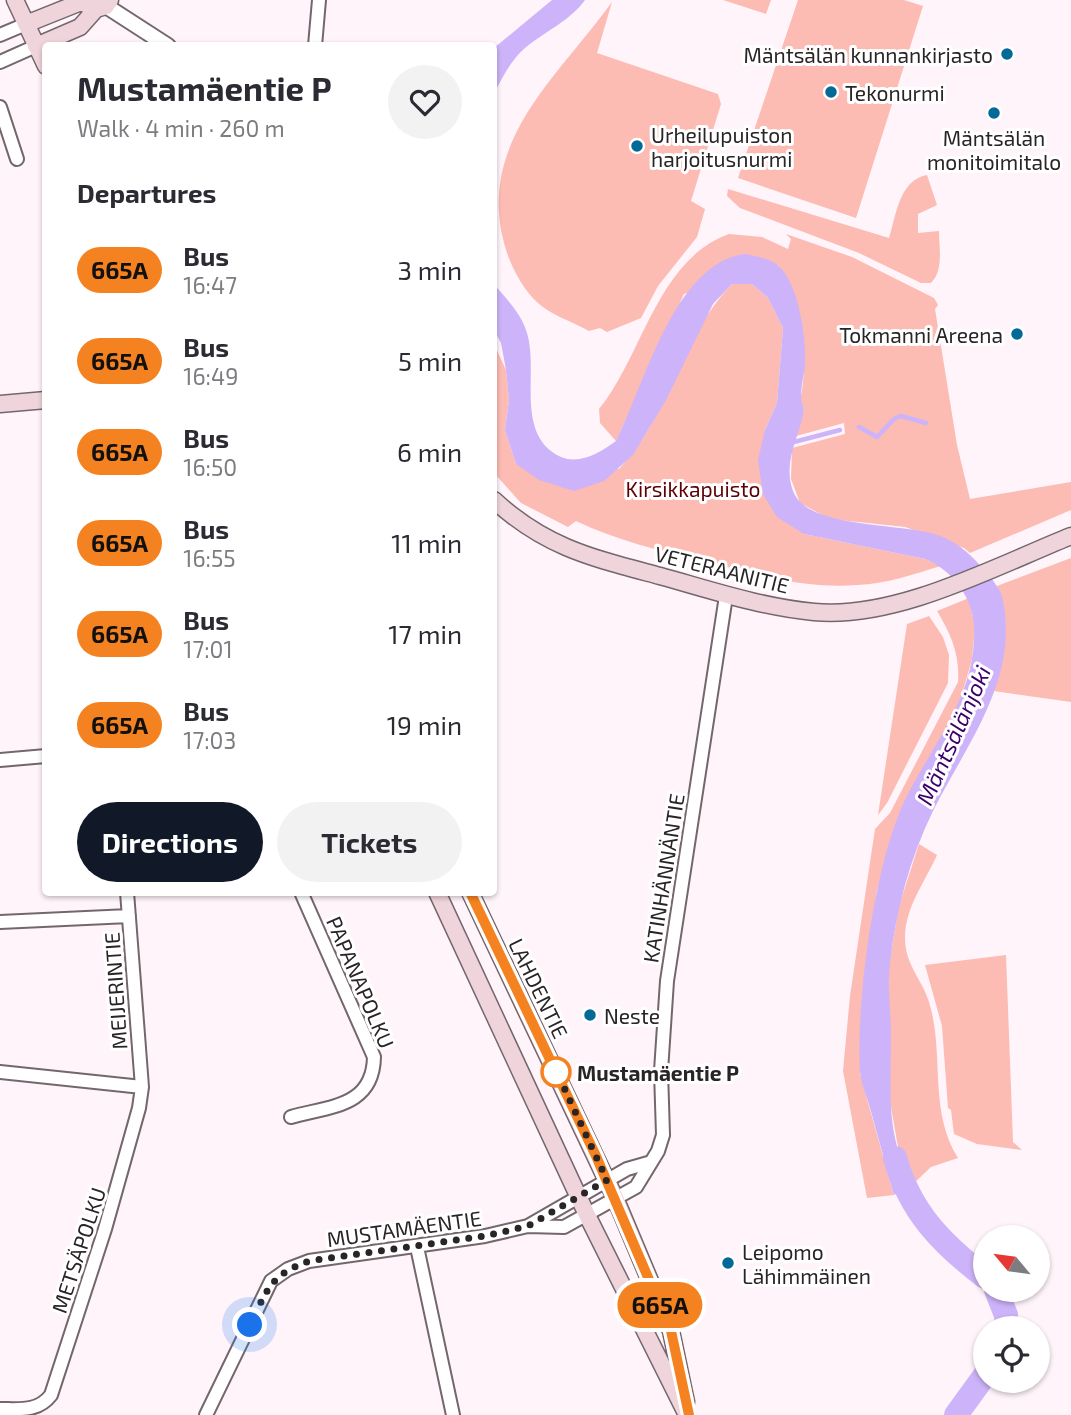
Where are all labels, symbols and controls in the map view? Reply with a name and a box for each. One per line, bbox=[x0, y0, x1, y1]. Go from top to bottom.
place label: Mäntsälän kunnankirjasto bbox=[744, 42, 993, 68]
marker: Mäntsälän kunnankirjasto bbox=[999, 46, 1015, 62]
button: heart bbox=[388, 65, 462, 139]
text: Mustamäentie P bbox=[77, 68, 332, 108]
place label: Tekonurmi bbox=[845, 80, 945, 105]
marker: Tekonurmi bbox=[823, 84, 839, 100]
marker: Mäntsälän monitoimitalo bbox=[986, 105, 1002, 121]
text: Walk · 4 min · 260 m bbox=[77, 114, 285, 142]
place label: Urheilupuiston harjoitusnurmi bbox=[651, 122, 792, 172]
place label: Mäntsälän monitoimitalo bbox=[927, 125, 1061, 174]
marker: Urheilupuiston harjoitusnurmi bbox=[629, 138, 645, 154]
text: Departures bbox=[77, 177, 216, 208]
text: Bus bbox=[183, 240, 229, 271]
text: 3 min bbox=[397, 254, 462, 285]
text: 665A bbox=[91, 255, 148, 284]
text: 16:47 bbox=[183, 271, 237, 299]
place label: Tokmanni Areena bbox=[839, 322, 1003, 347]
marker: Tokmanni Areena bbox=[1009, 326, 1025, 342]
text: Bus bbox=[183, 331, 229, 362]
text: 5 min bbox=[398, 345, 462, 376]
text: 665A bbox=[91, 346, 148, 375]
text: 16:49 bbox=[183, 362, 238, 390]
text: Bus bbox=[183, 422, 229, 453]
text: 6 min bbox=[397, 436, 462, 467]
text: 665A bbox=[91, 437, 148, 466]
text: 16:50 bbox=[183, 453, 237, 481]
park label: Kirsikkapuisto bbox=[626, 476, 760, 501]
text: Bus bbox=[183, 513, 229, 544]
text: 11 min bbox=[391, 527, 462, 558]
text: 665A bbox=[91, 528, 148, 557]
street label: VETERAANITIE bbox=[652, 540, 792, 598]
text: 16:55 bbox=[183, 544, 236, 572]
text: Bus bbox=[183, 604, 229, 635]
text: 17 min bbox=[388, 618, 462, 649]
text: 665A bbox=[91, 619, 148, 648]
text: 17:01 bbox=[183, 635, 233, 663]
water label: Mäntsälänjoki bbox=[910, 661, 996, 809]
text: Bus bbox=[183, 695, 229, 726]
text: 19 min bbox=[387, 709, 462, 740]
text: 665A bbox=[91, 710, 148, 739]
text: 17:03 bbox=[183, 726, 236, 754]
street label: KATINHÄNNÄNTIE bbox=[637, 792, 689, 964]
button: Directions bbox=[77, 802, 263, 882]
button: Tickets bbox=[277, 802, 462, 882]
street label: PAPANAPOLKU bbox=[322, 912, 400, 1052]
street label: MEIJERINTIE bbox=[98, 932, 132, 1050]
street label: LAHDENTIE bbox=[504, 934, 574, 1042]
place label: Neste bbox=[604, 1003, 660, 1028]
marker: Neste bbox=[582, 1007, 598, 1023]
marker: Mustamäentie P bbox=[541, 1057, 571, 1087]
place label: Mustamäentie P bbox=[577, 1060, 739, 1085]
street label: METSÄPOLKU bbox=[46, 1184, 110, 1316]
street label: MUSTAMÄENTIE bbox=[325, 1205, 483, 1251]
north arrow bbox=[973, 1225, 1050, 1302]
map controls bbox=[973, 1225, 1050, 1393]
place label: Leipomo Lähimmäinen bbox=[742, 1239, 871, 1288]
marker: Leipomo Lähimmäinen bbox=[720, 1255, 736, 1271]
line badge: 665A bbox=[611, 1282, 709, 1328]
text: 665A bbox=[631, 1290, 689, 1319]
your location bbox=[232, 1307, 267, 1342]
button: locate bbox=[973, 1316, 1050, 1393]

